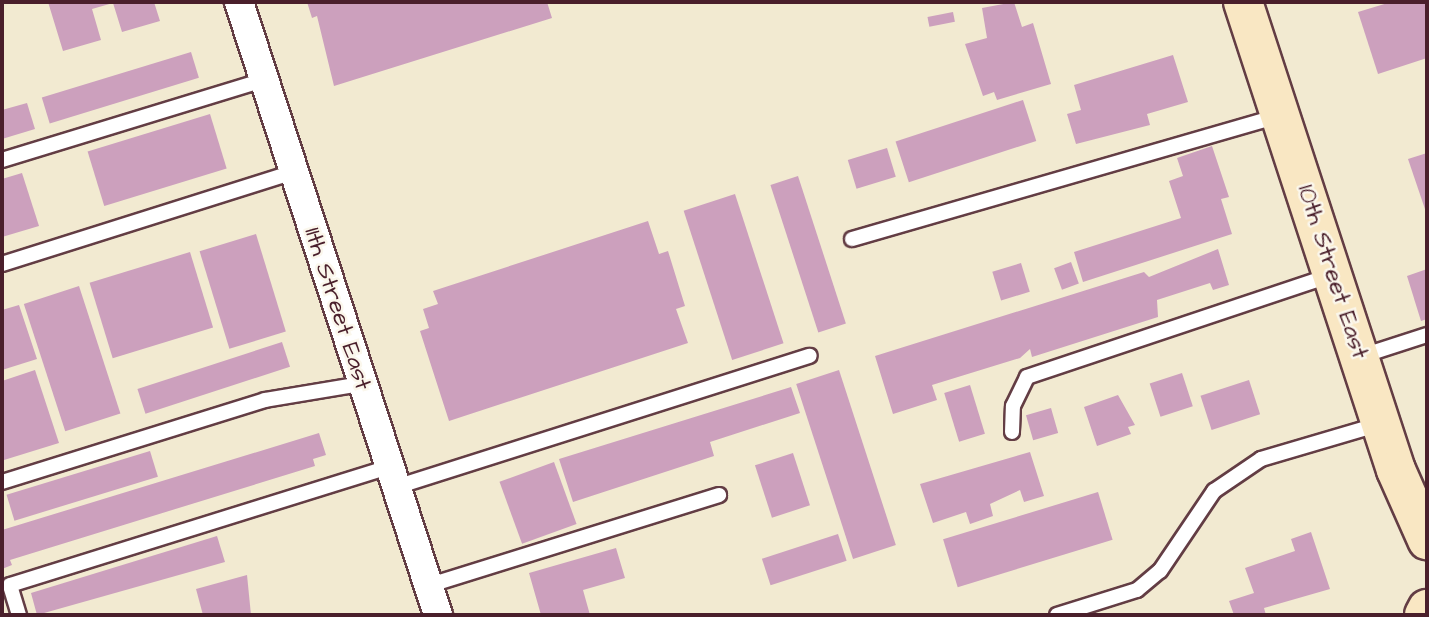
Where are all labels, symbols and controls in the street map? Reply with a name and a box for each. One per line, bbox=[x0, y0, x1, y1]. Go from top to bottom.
street label: 10th Street East bbox=[1290, 181, 1374, 363]
street label: 11th Street East bbox=[297, 224, 377, 394]

